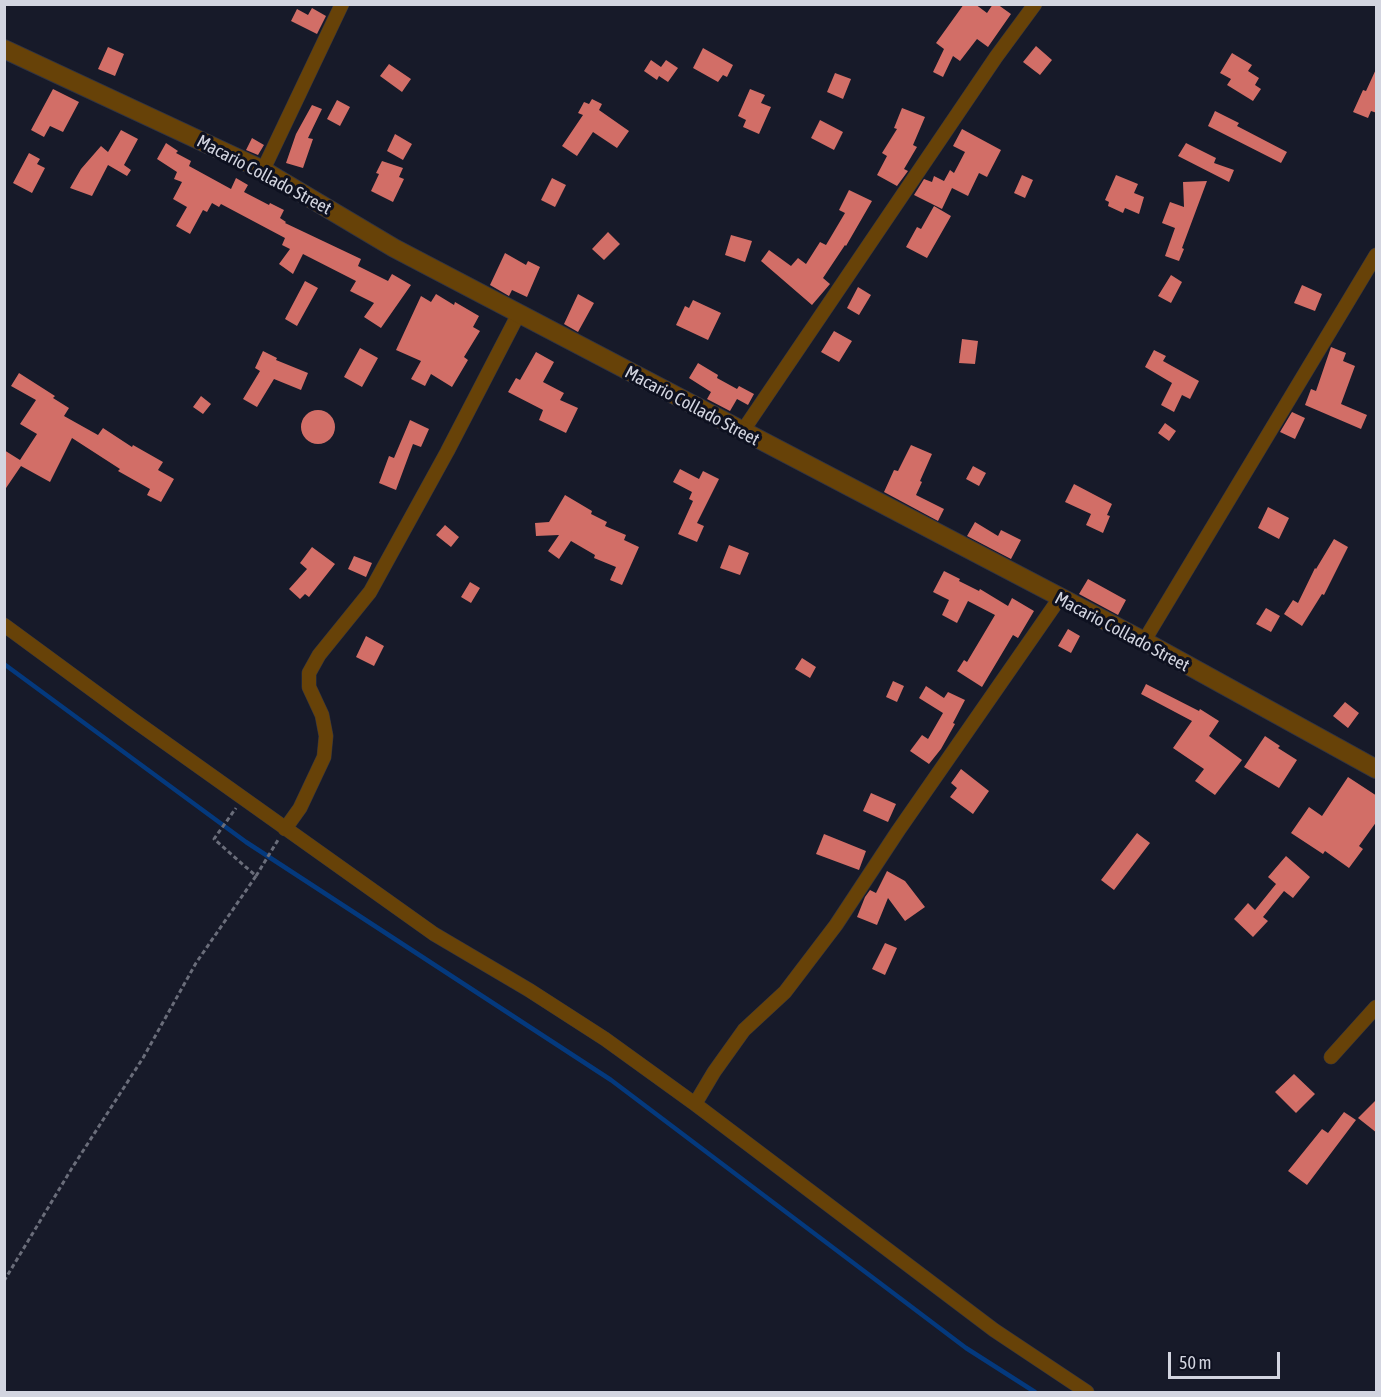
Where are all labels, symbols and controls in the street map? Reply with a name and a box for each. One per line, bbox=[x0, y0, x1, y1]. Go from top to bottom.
street label: Macario Collado Street bbox=[193, 130, 335, 220]
street label: Macario Collado Street bbox=[621, 361, 763, 451]
street label: Macario Collado Street bbox=[1051, 587, 1193, 677]
scale bar bbox=[1171, 1340, 1284, 1378]
text: 50 m bbox=[1179, 1352, 1211, 1373]

